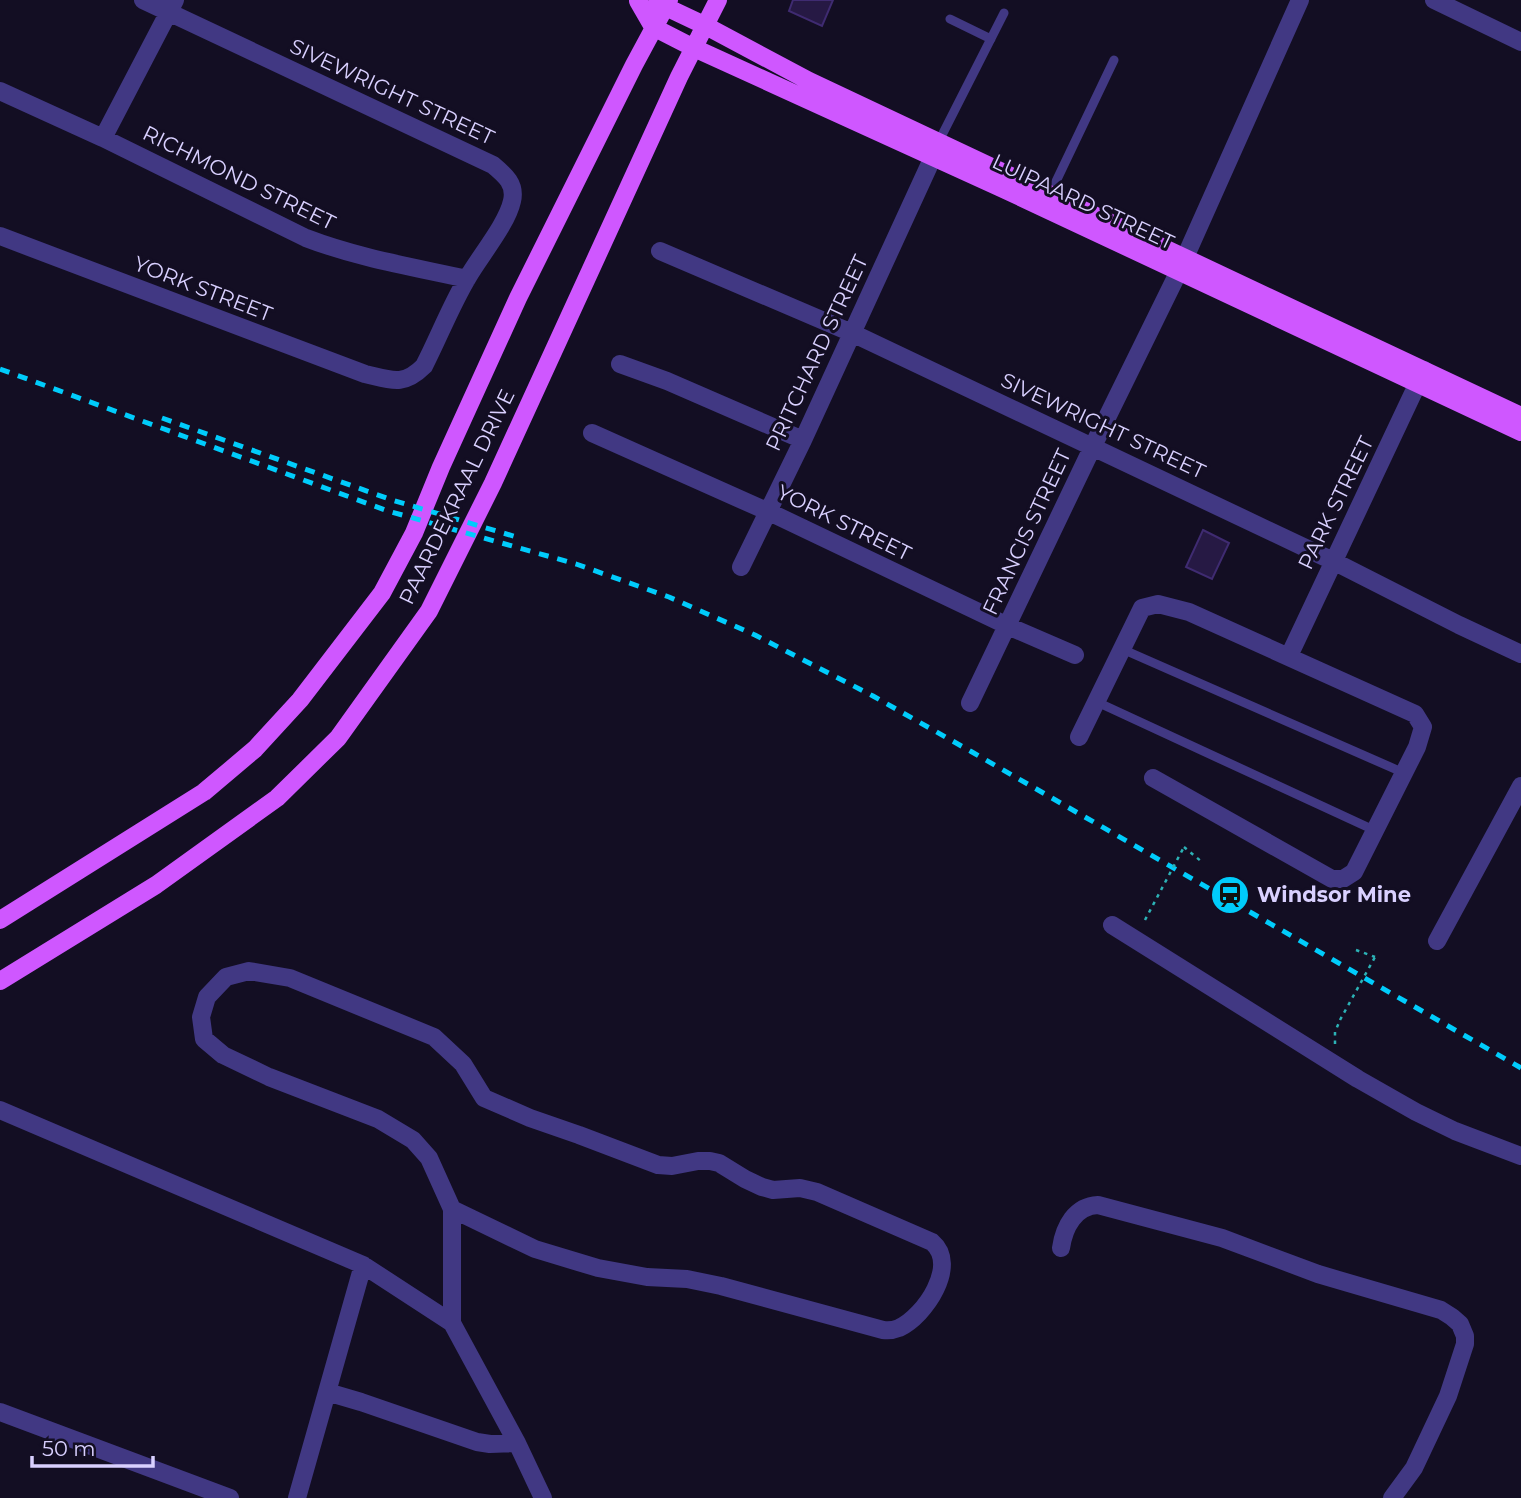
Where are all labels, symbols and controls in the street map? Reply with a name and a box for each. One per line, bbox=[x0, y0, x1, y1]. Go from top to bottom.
street label: SIVEWRIGHT STREET bbox=[286, 33, 498, 150]
street label: RICHMOND STREET bbox=[139, 120, 340, 235]
street label: LUIPAARD STREET bbox=[988, 148, 1178, 255]
street label: YORK STREET bbox=[131, 251, 276, 326]
street label: PRITCHARD STREET bbox=[760, 251, 873, 455]
street label: SIVEWRIGHT STREET bbox=[997, 367, 1209, 484]
street label: PAARDEKRAAL DRIVE bbox=[394, 385, 520, 608]
street label: PARK STREET bbox=[1293, 432, 1379, 573]
street label: FRANCIS STREET bbox=[977, 445, 1076, 619]
street label: YORK STREET bbox=[773, 479, 915, 566]
station icon: Windsor Mine bbox=[1209, 874, 1251, 916]
place label: Windsor Mine bbox=[1257, 882, 1411, 907]
scale bar bbox=[32, 1424, 152, 1468]
text: 50 m bbox=[42, 1436, 96, 1461]

